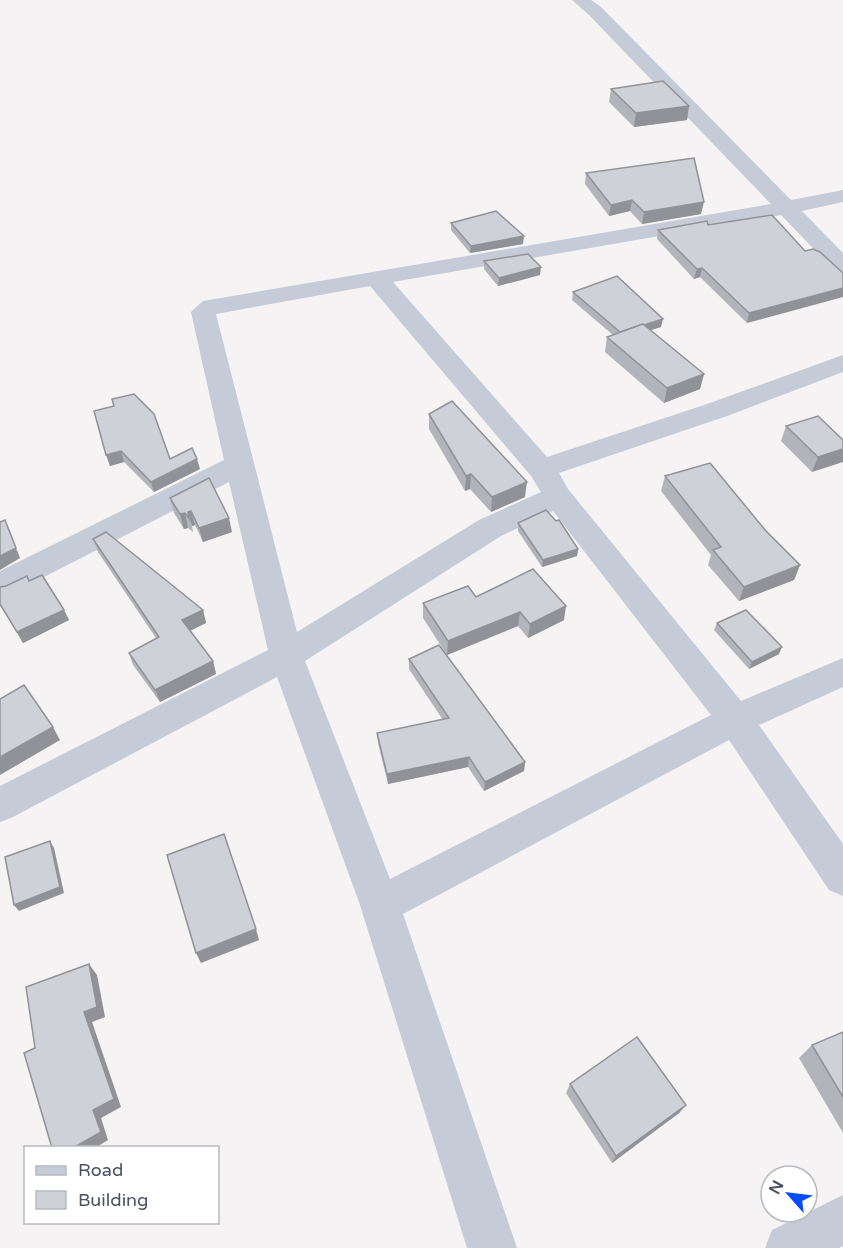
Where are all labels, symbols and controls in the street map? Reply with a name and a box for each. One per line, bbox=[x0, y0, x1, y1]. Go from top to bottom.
legend bbox=[24, 1146, 219, 1224]
text: Road bbox=[78, 1159, 123, 1181]
north arrow bbox=[759, 1164, 819, 1224]
text: N bbox=[765, 1177, 788, 1198]
text: Building bbox=[78, 1189, 148, 1211]

